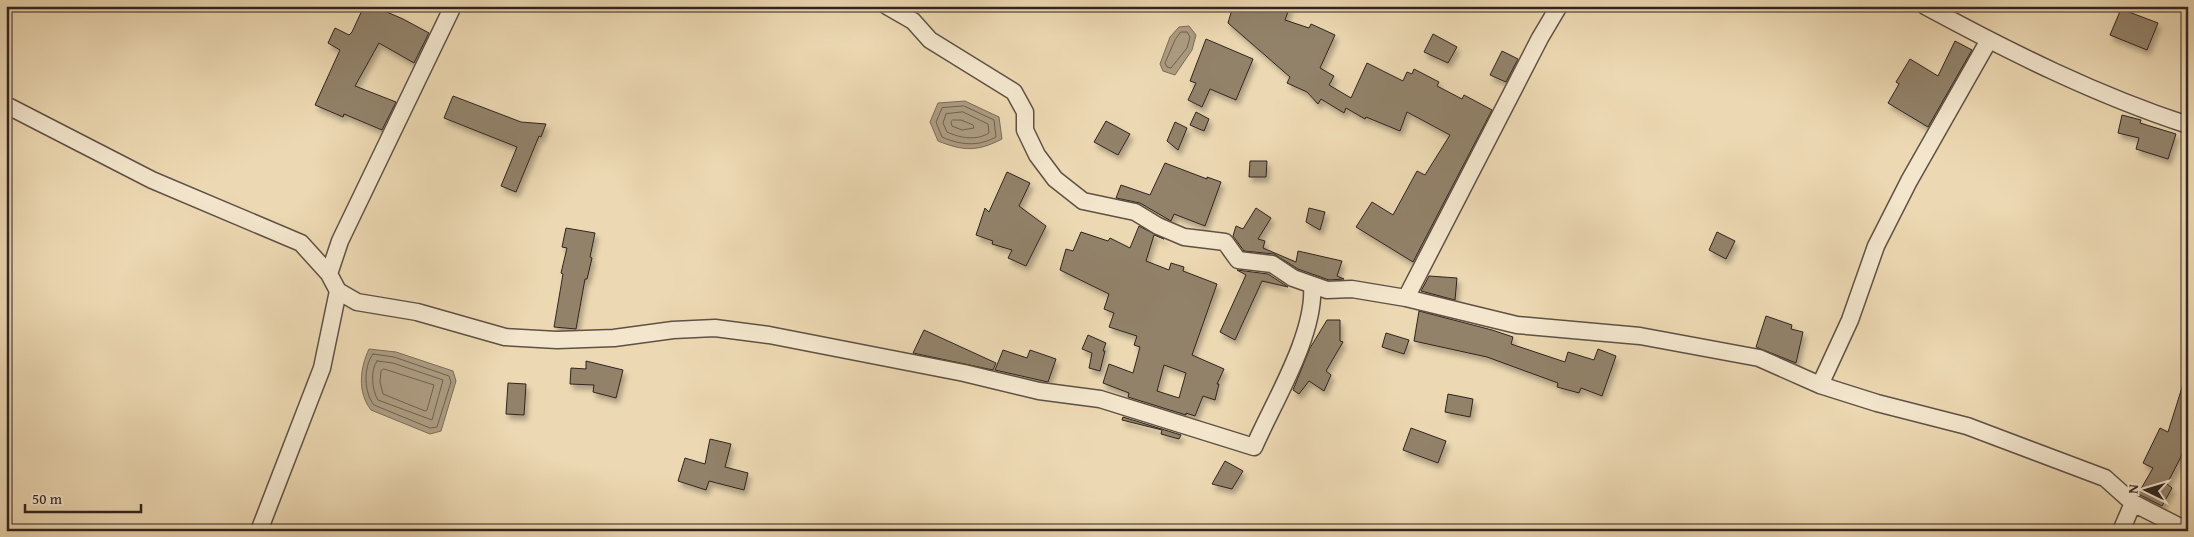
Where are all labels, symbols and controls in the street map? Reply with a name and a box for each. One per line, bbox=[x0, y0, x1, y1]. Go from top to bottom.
north arrow bbox=[2122, 464, 2172, 514]
scale bar bbox=[25, 482, 141, 514]
text: N bbox=[2123, 483, 2143, 494]
text: 50 m bbox=[32, 488, 63, 509]

